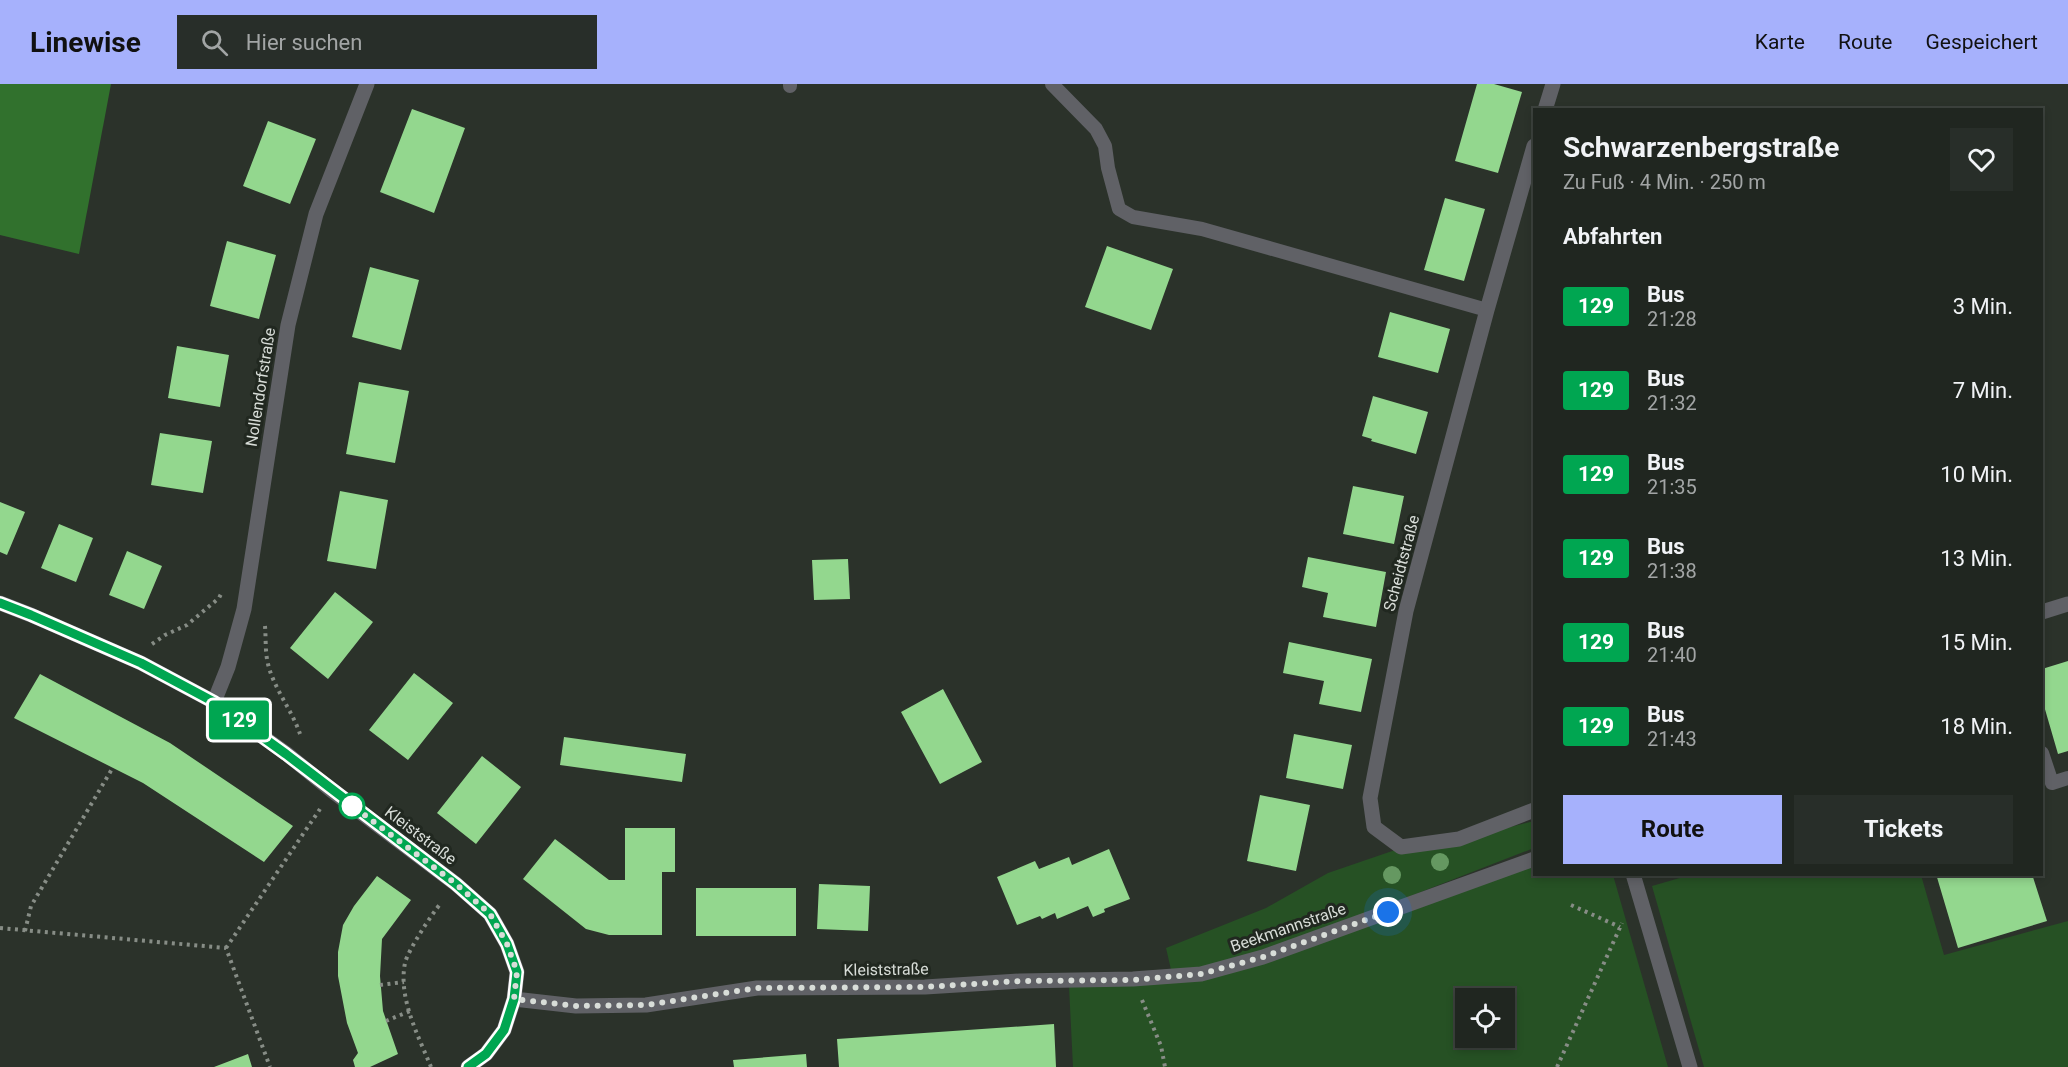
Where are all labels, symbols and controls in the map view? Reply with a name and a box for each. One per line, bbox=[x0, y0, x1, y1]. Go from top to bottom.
search box bbox=[177, 15, 597, 69]
text: Linewise bbox=[30, 26, 141, 59]
icon: search bbox=[198, 26, 231, 59]
text: Hier suchen bbox=[246, 30, 362, 55]
text: Karte bbox=[1755, 30, 1805, 54]
text: Route bbox=[1838, 30, 1892, 54]
text: Gespeichert bbox=[1925, 30, 2038, 54]
button: heart bbox=[1950, 128, 2013, 191]
text: Schwarzenbergstraße bbox=[1563, 131, 1839, 164]
text: Zu Fuß · 4 Min. · 250 m bbox=[1563, 170, 1766, 194]
text: Abfahrten bbox=[1563, 224, 1662, 249]
text: Bus bbox=[1647, 282, 1685, 307]
text: 129 bbox=[1578, 294, 1614, 318]
text: 3 Min. bbox=[1953, 294, 2013, 319]
text: 21:28 bbox=[1647, 307, 1697, 331]
street label: Nollendorfstraße bbox=[242, 326, 279, 448]
text: Bus bbox=[1647, 366, 1685, 391]
text: 129 bbox=[1578, 378, 1614, 402]
text: 7 Min. bbox=[1953, 378, 2013, 403]
text: 21:32 bbox=[1647, 391, 1697, 415]
text: Bus bbox=[1647, 450, 1685, 475]
text: 129 bbox=[1578, 462, 1614, 486]
text: 10 Min. bbox=[1940, 462, 2013, 487]
text: 21:35 bbox=[1647, 475, 1697, 499]
street label: Scheidtstraße bbox=[1380, 513, 1423, 613]
text: Bus bbox=[1647, 534, 1685, 559]
text: 129 bbox=[1578, 546, 1614, 570]
text: 13 Min. bbox=[1940, 546, 2013, 571]
text: 21:38 bbox=[1647, 559, 1697, 583]
text: Bus bbox=[1647, 618, 1685, 643]
text: 129 bbox=[1578, 630, 1614, 654]
text: 15 Min. bbox=[1940, 630, 2013, 655]
text: 21:40 bbox=[1647, 643, 1697, 667]
line badge: 129 bbox=[204, 700, 274, 740]
text: Bus bbox=[1647, 702, 1685, 727]
text: 129 bbox=[221, 708, 257, 732]
text: 129 bbox=[1578, 714, 1614, 738]
text: 18 Min. bbox=[1940, 714, 2013, 739]
text: 21:43 bbox=[1647, 727, 1697, 751]
unlabelled marker bbox=[339, 793, 365, 819]
button: Route bbox=[1563, 795, 1782, 864]
button: Tickets bbox=[1794, 795, 2013, 864]
street label: Kleiststraße bbox=[381, 802, 460, 869]
your location bbox=[1373, 897, 1403, 927]
street label: Beekmannstraße bbox=[1228, 899, 1348, 956]
street label: Kleiststraße bbox=[843, 959, 929, 980]
map controls bbox=[1455, 988, 1515, 1048]
button: locate bbox=[1455, 988, 1515, 1048]

